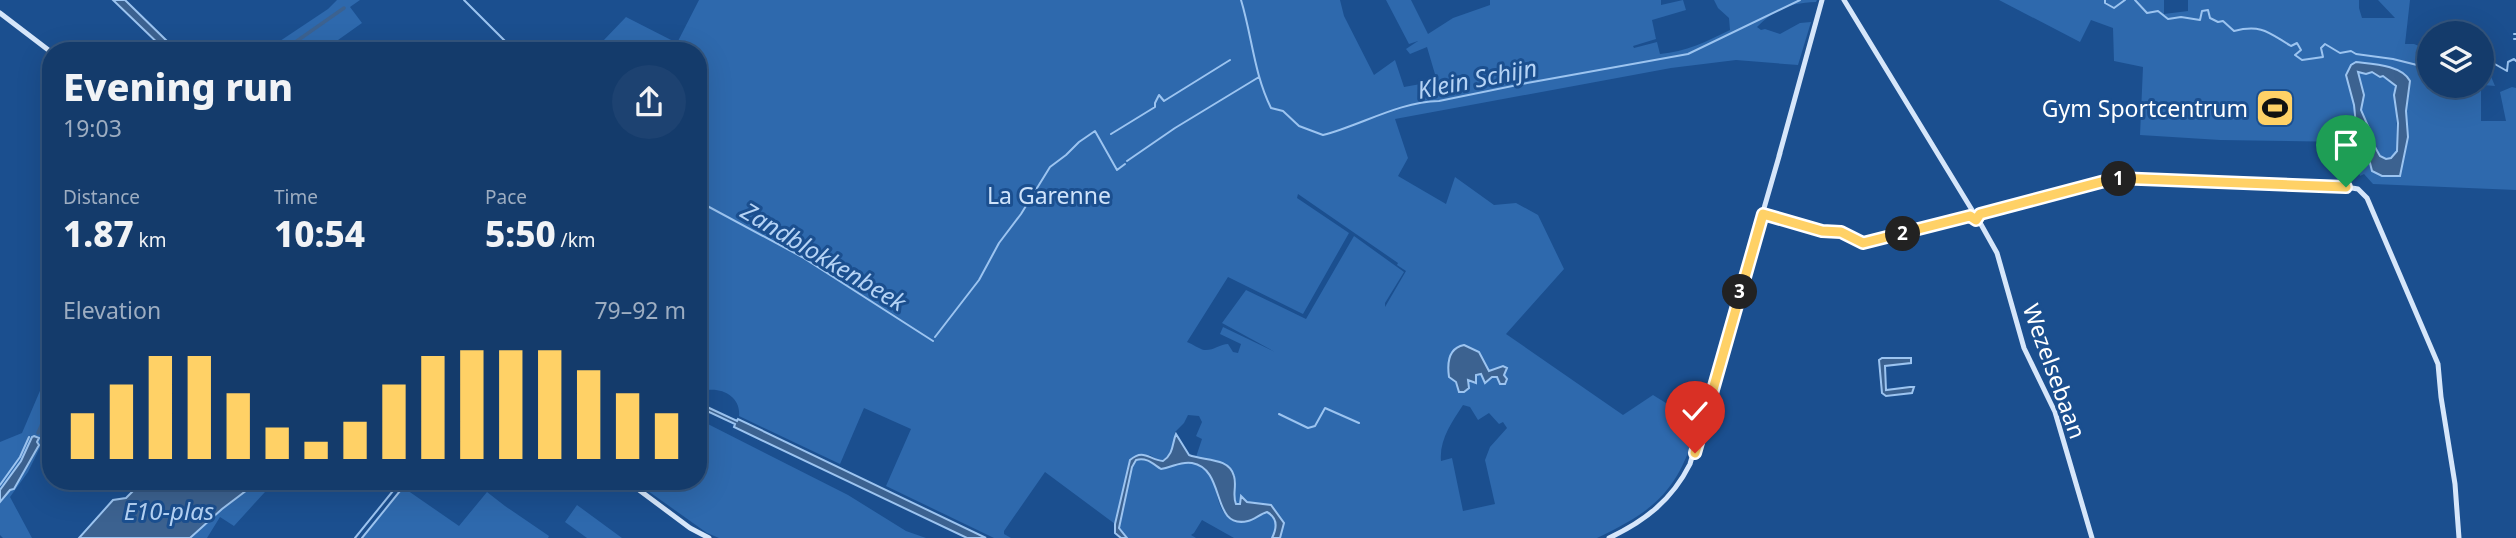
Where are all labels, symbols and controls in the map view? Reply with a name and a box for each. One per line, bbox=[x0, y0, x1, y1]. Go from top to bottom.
map controls bbox=[2417, 21, 2494, 98]
button: layers bbox=[2417, 21, 2494, 98]
water label: Klein Schijn bbox=[1414, 50, 1540, 106]
text: Evening run bbox=[63, 60, 293, 112]
button: share bbox=[612, 65, 686, 139]
sports icon: Gym Sportcentrum bbox=[2254, 87, 2296, 129]
place label: Gym Sportcentrum bbox=[2042, 92, 2248, 124]
text: 19:03 bbox=[63, 112, 122, 144]
pin bbox=[2316, 115, 2376, 187]
icon: arrive bbox=[2327, 126, 2365, 164]
pin: 1 bbox=[2102, 162, 2136, 196]
text: 1 bbox=[2113, 165, 2124, 191]
park label: La Garenne bbox=[987, 179, 1111, 211]
text: Distance bbox=[63, 184, 140, 210]
text: Time bbox=[274, 184, 318, 210]
text: Pace bbox=[485, 184, 527, 210]
water label: Zandblokkenbeek bbox=[735, 193, 913, 319]
text: 1.87 bbox=[63, 210, 134, 257]
text: 10:54 bbox=[274, 210, 365, 257]
text: 5:50 bbox=[485, 210, 556, 257]
pin: 2 bbox=[1885, 216, 1920, 252]
text: 2 bbox=[1897, 220, 1908, 246]
text: km bbox=[134, 227, 167, 253]
text: /km bbox=[556, 227, 596, 253]
pin: 3 bbox=[1722, 274, 1758, 310]
text: 3 bbox=[1734, 278, 1745, 304]
text: Elevation bbox=[63, 294, 161, 326]
text: 79–92 m bbox=[594, 294, 686, 326]
street label: Wezelsebaan bbox=[2016, 299, 2094, 443]
pin bbox=[1665, 381, 1725, 453]
icon: check bbox=[1676, 392, 1714, 430]
water label: E10-plas bbox=[124, 494, 214, 527]

